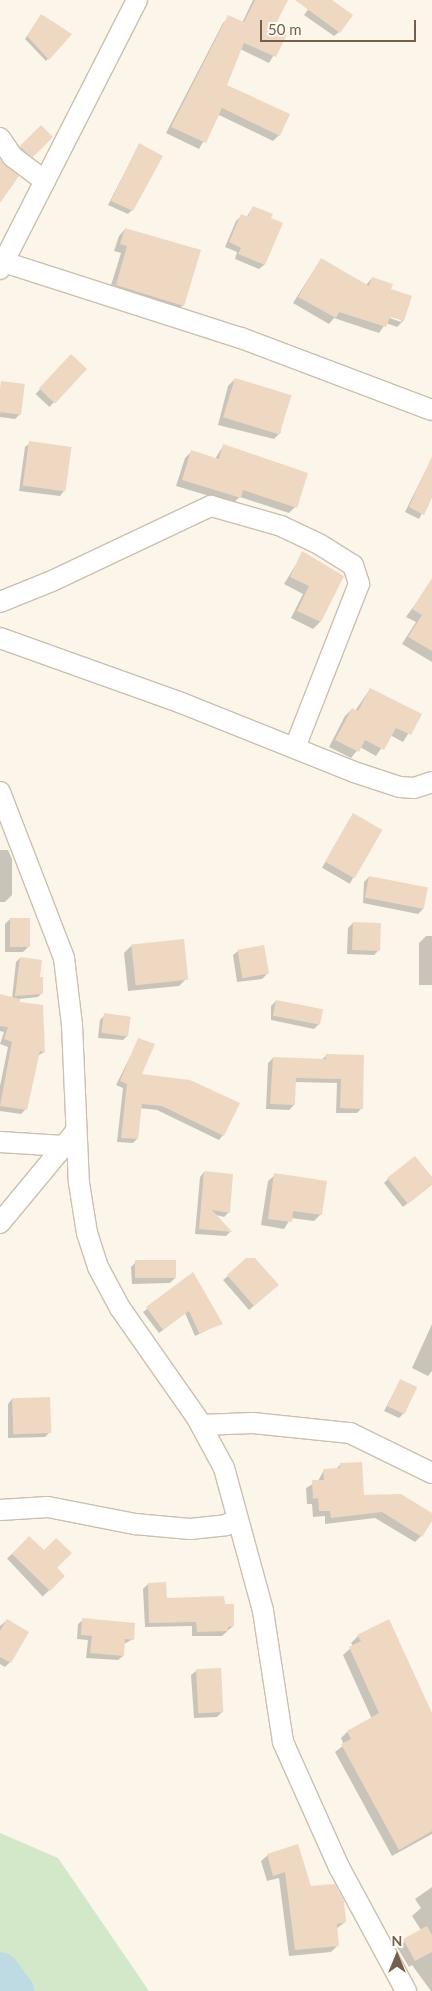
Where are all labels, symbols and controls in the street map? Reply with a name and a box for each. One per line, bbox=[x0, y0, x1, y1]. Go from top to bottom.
scale bar bbox=[262, 10, 418, 42]
text: 50 m bbox=[268, 20, 302, 38]
north arrow bbox=[372, 1931, 422, 1981]
text: N bbox=[392, 1932, 402, 1949]

